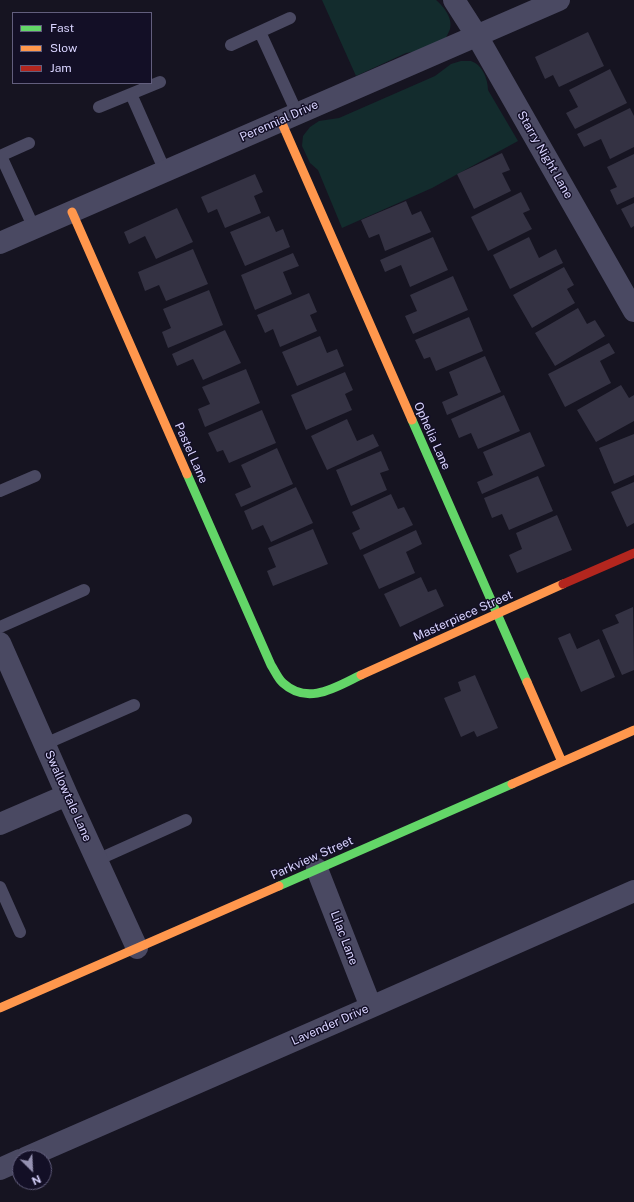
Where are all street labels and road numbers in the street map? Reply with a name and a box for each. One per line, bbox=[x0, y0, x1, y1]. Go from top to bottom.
street label: Perennial Drive bbox=[237, 97, 321, 145]
street label: Starry Night Lane bbox=[514, 109, 576, 201]
street label: Ophelia Lane bbox=[411, 400, 453, 472]
street label: Pastel Lane bbox=[171, 420, 211, 486]
street label: Masterpiece Street bbox=[411, 588, 515, 644]
street label: Swallowtale Lane bbox=[41, 748, 95, 844]
street label: Parkview Street bbox=[269, 833, 355, 883]
street label: Lilac Lane bbox=[327, 909, 361, 967]
street label: Lavender Drive bbox=[289, 1002, 371, 1048]

